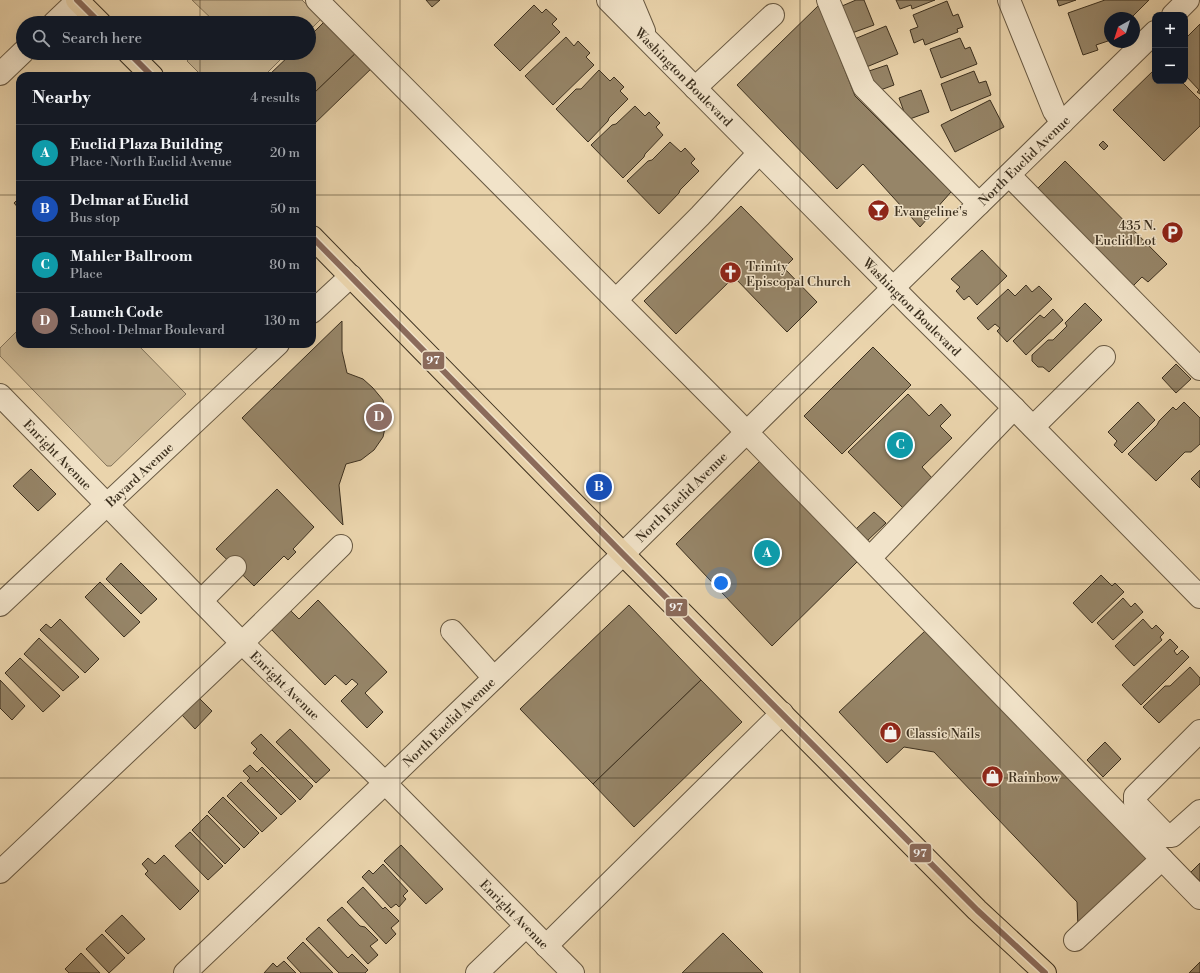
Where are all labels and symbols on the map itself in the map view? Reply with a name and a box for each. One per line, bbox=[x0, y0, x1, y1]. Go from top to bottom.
north arrow bbox=[1104, 12, 1140, 48]
street label: Washington Boulevard bbox=[630, 24, 736, 130]
street label: North Euclid Avenue bbox=[975, 112, 1074, 209]
bar icon: Evangeline's bbox=[865, 198, 891, 224]
place label: Evangeline's bbox=[894, 204, 968, 220]
place label: 435 N. Euclid Lot bbox=[1095, 218, 1156, 249]
parking icon: 435 N. Euclid Lot bbox=[1159, 219, 1185, 245]
street label: Washington Boulevard bbox=[858, 254, 964, 360]
place label: Trinity Episcopal Church bbox=[746, 259, 851, 290]
church icon: Trinity Episcopal Church bbox=[717, 260, 743, 286]
line badge: 97 bbox=[422, 351, 445, 370]
text: 97 bbox=[426, 354, 440, 368]
pin: D bbox=[366, 402, 392, 432]
street label: Enright Avenue bbox=[20, 417, 95, 494]
pin: C bbox=[887, 430, 913, 460]
street label: Bayard Avenue bbox=[102, 439, 177, 511]
street label: North Euclid Avenue bbox=[633, 448, 731, 546]
pin: B bbox=[586, 472, 612, 502]
pin: A bbox=[754, 538, 780, 568]
your location bbox=[711, 573, 731, 593]
line badge: 97 bbox=[665, 598, 688, 617]
text: 97 bbox=[669, 601, 683, 615]
street label: Enright Avenue bbox=[246, 648, 323, 724]
street label: North Euclid Avenue bbox=[400, 674, 499, 771]
shop icon: Classic Nails bbox=[877, 720, 903, 746]
place label: Classic Nails bbox=[906, 726, 980, 742]
shop icon: Rainbow bbox=[980, 764, 1006, 790]
place label: Rainbow bbox=[1008, 770, 1060, 786]
line badge: 97 bbox=[909, 843, 932, 863]
text: 97 bbox=[913, 847, 927, 861]
street label: Enright Avenue bbox=[476, 877, 552, 953]

